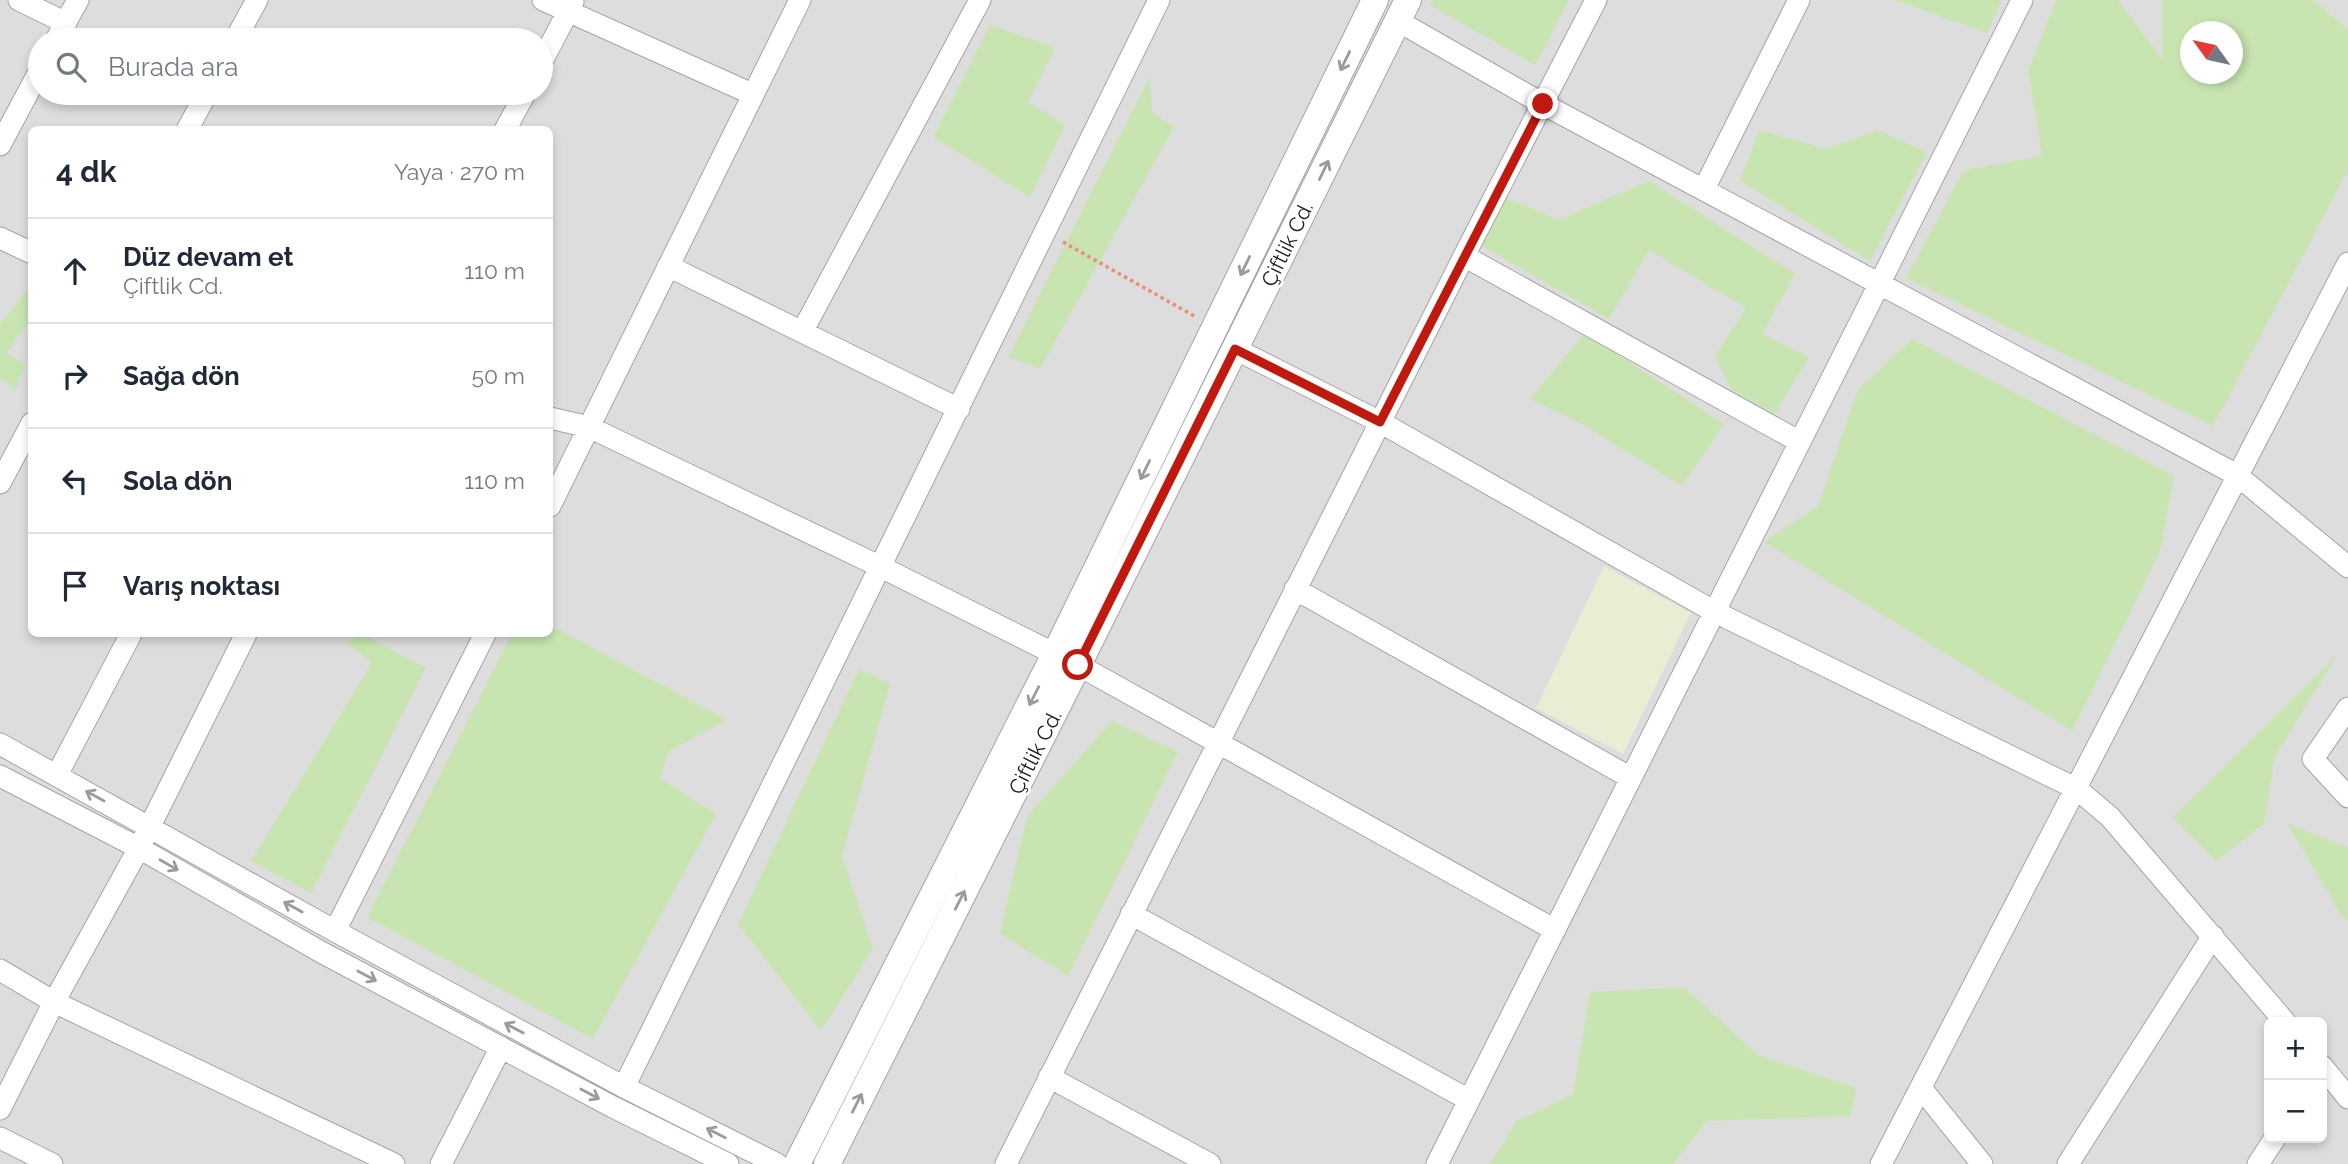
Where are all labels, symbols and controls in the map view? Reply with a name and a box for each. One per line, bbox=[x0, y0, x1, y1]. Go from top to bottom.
north arrow bbox=[2180, 21, 2243, 84]
search box bbox=[28, 28, 553, 105]
icon: search bbox=[52, 48, 90, 86]
one-way arrow bbox=[1338, 50, 1352, 71]
text: Burada ara bbox=[108, 52, 238, 82]
route end bbox=[1527, 88, 1558, 119]
text: 4 dk bbox=[56, 154, 116, 189]
text: Yaya · 270 m bbox=[394, 158, 525, 185]
one-way arrow bbox=[1317, 160, 1331, 181]
street label: Çiftlik Cd. bbox=[1256, 198, 1318, 290]
text: Düz devam et bbox=[123, 242, 293, 272]
icon: ahead bbox=[56, 252, 94, 290]
one-way arrow bbox=[1238, 255, 1251, 276]
text: 110 m bbox=[464, 257, 525, 284]
text: Çiftlik Cd. bbox=[123, 272, 223, 299]
icon: right bbox=[56, 357, 94, 395]
text: Sağa dön bbox=[123, 361, 240, 391]
text: 50 m bbox=[471, 362, 525, 389]
one-way arrow bbox=[1138, 459, 1151, 480]
icon: left bbox=[56, 462, 94, 500]
text: Sola dön bbox=[123, 466, 232, 496]
text: 110 m bbox=[464, 467, 525, 494]
icon: arrive bbox=[56, 567, 94, 605]
text: Varış noktası bbox=[123, 571, 280, 601]
route start bbox=[1062, 649, 1093, 680]
one-way arrow bbox=[1026, 685, 1040, 706]
street label: Çiftlik Cd. bbox=[1003, 706, 1067, 798]
one-way arrow bbox=[85, 789, 105, 803]
one-way arrow bbox=[158, 858, 178, 872]
one-way arrow bbox=[953, 890, 967, 911]
one-way arrow bbox=[283, 900, 304, 913]
one-way arrow bbox=[357, 969, 377, 983]
map controls bbox=[2264, 1017, 2327, 1143]
button: + bbox=[2264, 1017, 2327, 1080]
one-way arrow bbox=[505, 1021, 525, 1035]
button: − bbox=[2264, 1080, 2327, 1143]
one-way arrow bbox=[579, 1088, 600, 1101]
one-way arrow bbox=[851, 1093, 865, 1114]
one-way arrow bbox=[706, 1126, 727, 1140]

